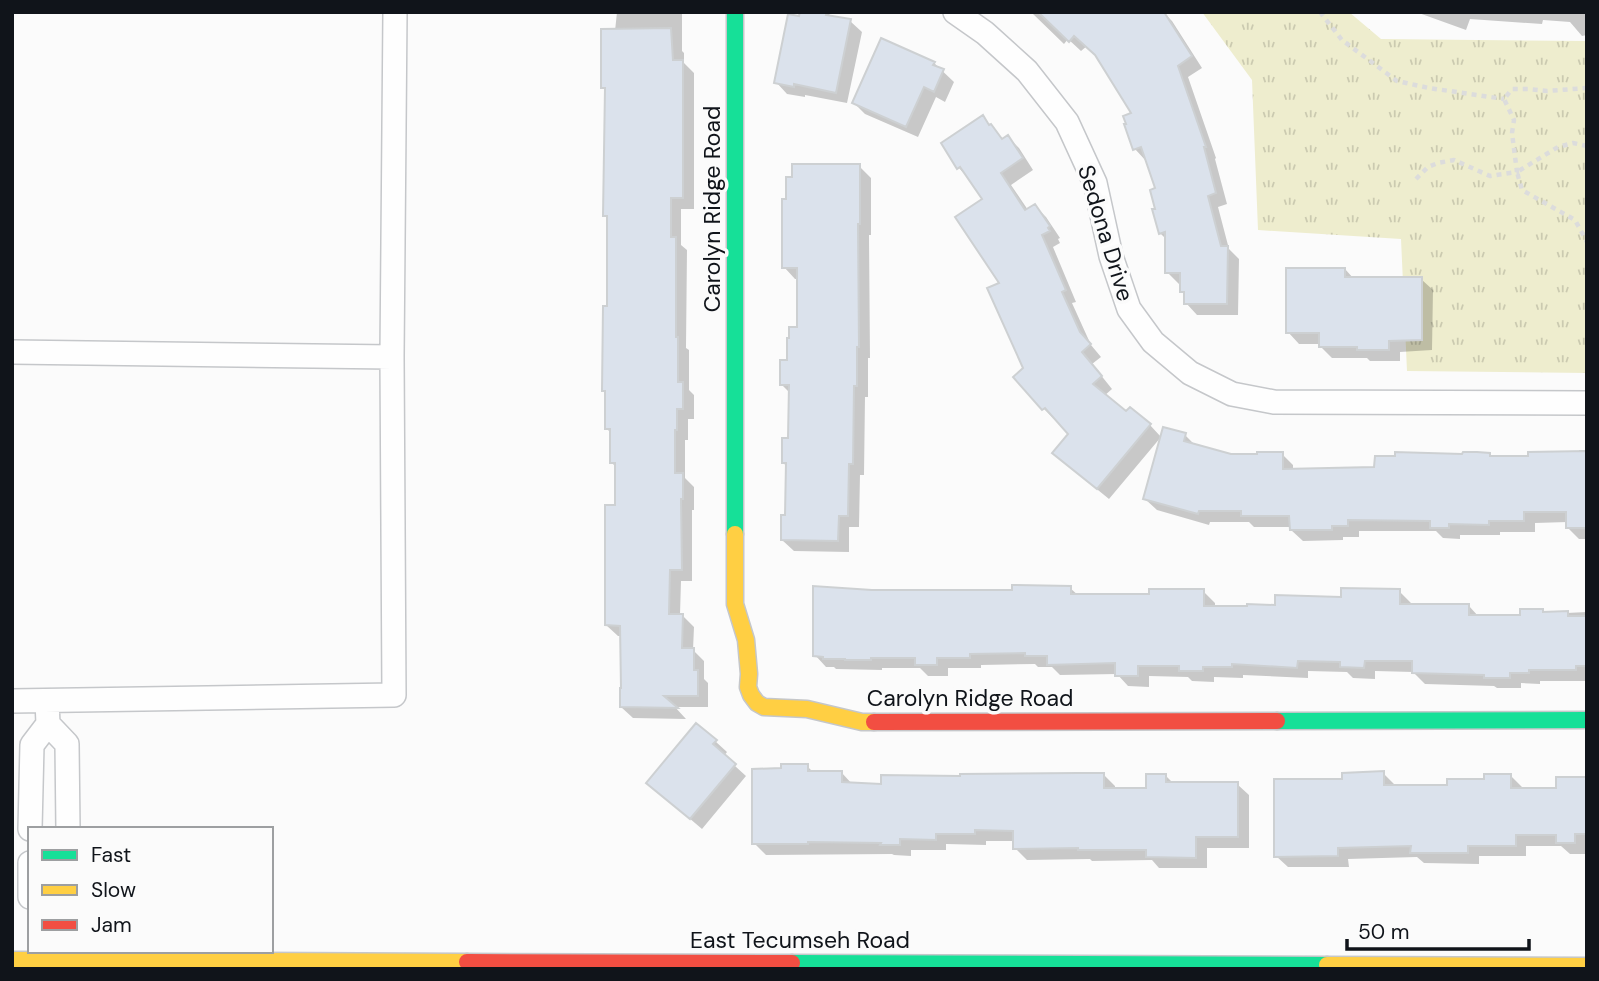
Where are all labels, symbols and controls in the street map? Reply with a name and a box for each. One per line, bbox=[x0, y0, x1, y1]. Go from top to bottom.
street label: Carolyn Ridge Road bbox=[697, 106, 727, 312]
street label: Sedona Drive bbox=[1071, 161, 1141, 305]
street label: Carolyn Ridge Road bbox=[867, 683, 1073, 713]
legend bbox=[28, 827, 273, 953]
text: Fast bbox=[91, 841, 131, 869]
text: Slow bbox=[91, 876, 136, 904]
scale bar bbox=[1347, 908, 1529, 952]
text: Jam bbox=[91, 911, 132, 939]
text: 50 m bbox=[1358, 918, 1409, 946]
street label: East Tecumseh Road bbox=[690, 925, 910, 955]

